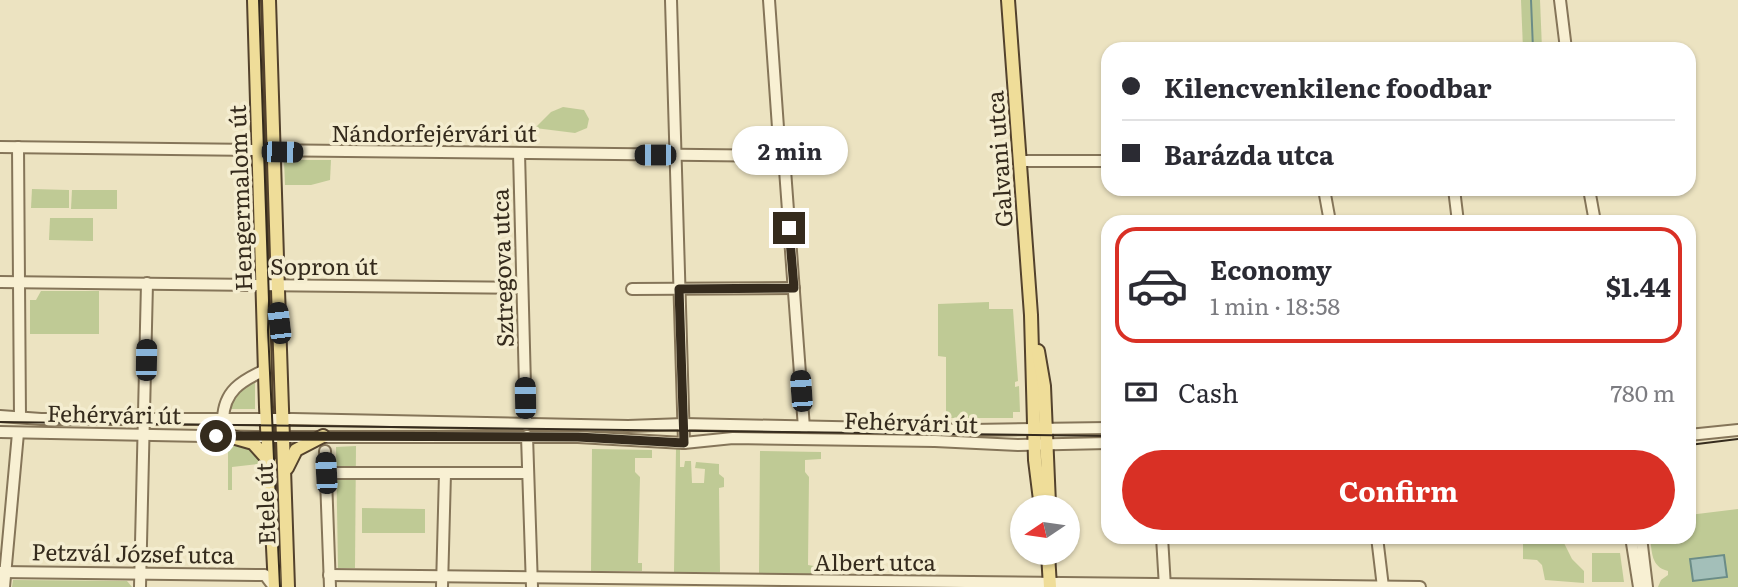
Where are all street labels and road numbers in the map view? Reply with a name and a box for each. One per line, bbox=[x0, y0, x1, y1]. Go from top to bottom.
street label: Galvani utca bbox=[976, 89, 1020, 228]
street label: Hengermalom út bbox=[219, 104, 259, 292]
street label: Nándorfejérvári út bbox=[331, 115, 537, 149]
street label: Sztregova utca bbox=[481, 187, 521, 348]
street label: Sopron út bbox=[270, 248, 379, 282]
street label: Fehérvári út bbox=[47, 395, 182, 431]
street label: Fehérvári út bbox=[843, 402, 979, 440]
street label: Etele út bbox=[246, 462, 282, 546]
street label: Petzvál József utca bbox=[31, 533, 235, 571]
street label: Albert utca bbox=[814, 544, 937, 578]

